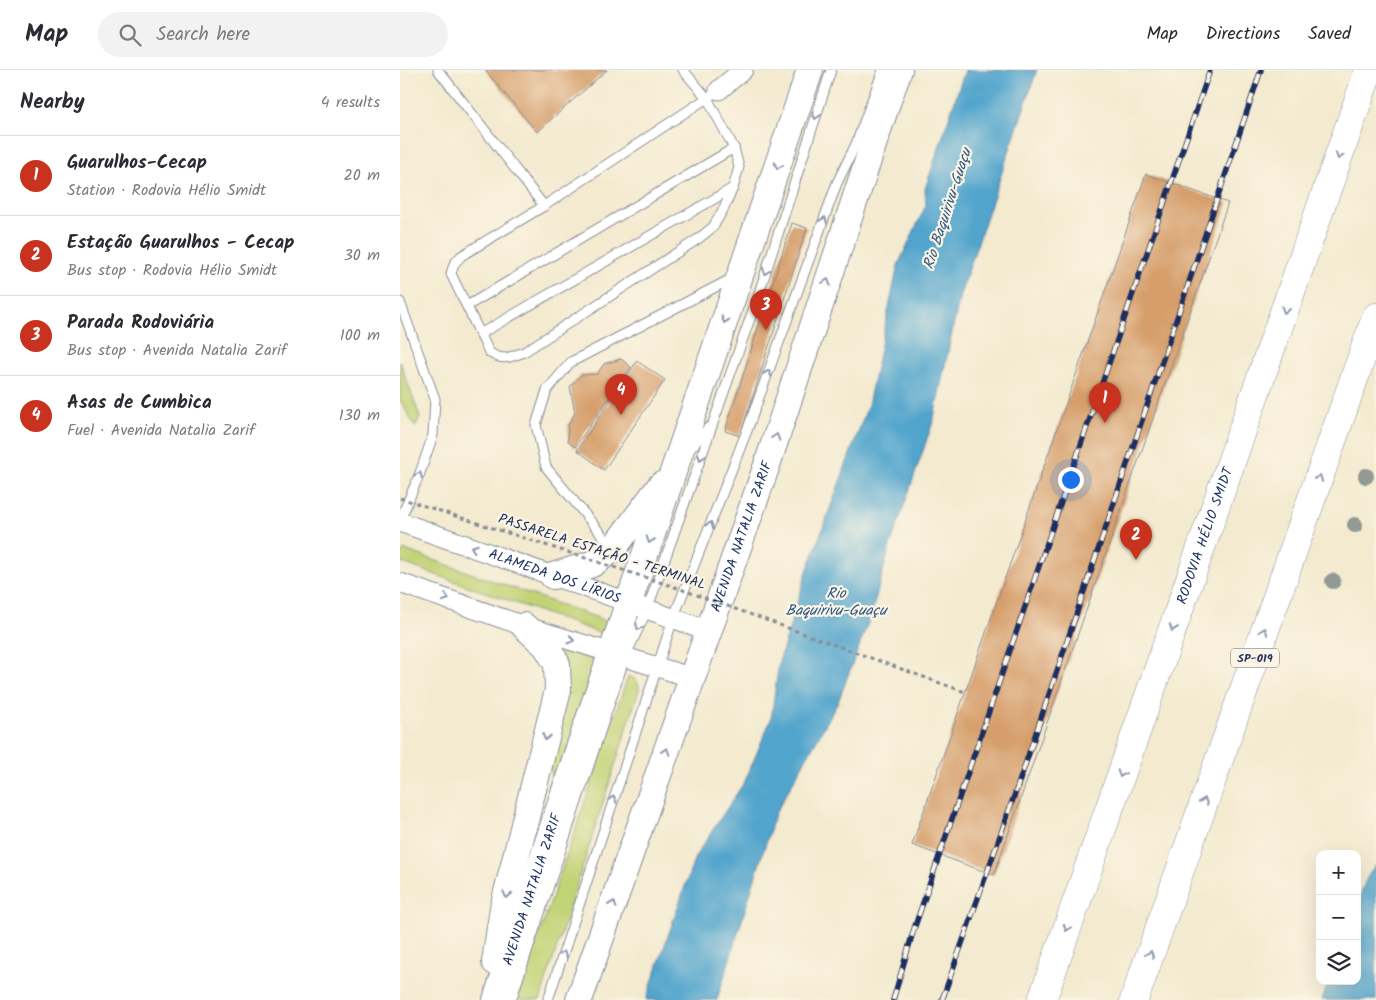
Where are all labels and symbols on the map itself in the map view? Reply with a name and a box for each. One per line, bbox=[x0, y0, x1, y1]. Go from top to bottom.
one-way arrow bbox=[812, 112, 822, 120]
water label: Rio Baquirivu-Guaçu bbox=[917, 144, 979, 273]
one-way arrow bbox=[1335, 152, 1345, 160]
one-way arrow bbox=[773, 161, 783, 170]
one-way arrow bbox=[818, 217, 828, 225]
one-way arrow bbox=[761, 266, 771, 275]
one-way arrow bbox=[822, 279, 832, 287]
pin: 3 bbox=[750, 289, 782, 330]
one-way arrow bbox=[1281, 305, 1291, 313]
one-way arrow bbox=[721, 315, 731, 324]
one-way arrow bbox=[762, 369, 772, 378]
pin: 4 bbox=[605, 374, 637, 415]
pin: 1 bbox=[1089, 382, 1121, 423]
one-way arrow bbox=[771, 433, 781, 441]
one-way arrow bbox=[697, 453, 707, 461]
street label: AVENIDA NATALIA ZARIF bbox=[705, 457, 779, 615]
street label: RODOVIA HÉLIO SMIDT bbox=[1171, 463, 1240, 607]
your location bbox=[1058, 467, 1084, 493]
one-way arrow bbox=[413, 471, 423, 480]
one-way arrow bbox=[1313, 474, 1323, 483]
street label: PASSARELA ESTAÇÃO - TERMINAL bbox=[495, 508, 709, 596]
pin: 2 bbox=[1120, 519, 1152, 560]
one-way arrow bbox=[704, 521, 714, 530]
one-way arrow bbox=[646, 535, 656, 544]
street label: ALAMEDA DOS LÍRIOS bbox=[486, 543, 624, 610]
one-way arrow bbox=[470, 544, 478, 554]
water label: Rio Baquirivu-Guaçu bbox=[786, 582, 888, 623]
one-way arrow bbox=[441, 592, 450, 602]
one-way arrow bbox=[635, 622, 646, 631]
one-way arrow bbox=[1168, 623, 1178, 631]
one-way arrow bbox=[1258, 628, 1268, 636]
one-way arrow bbox=[566, 634, 574, 644]
road number: SP-019 bbox=[1231, 648, 1279, 668]
one-way arrow bbox=[541, 733, 552, 742]
one-way arrow bbox=[660, 747, 670, 756]
one-way arrow bbox=[1117, 770, 1127, 778]
one-way arrow bbox=[608, 795, 618, 804]
one-way arrow bbox=[1198, 797, 1208, 806]
street label: AVENIDA NATALIA ZARIF bbox=[497, 810, 568, 968]
one-way arrow bbox=[502, 891, 513, 900]
one-way arrow bbox=[607, 901, 617, 909]
one-way arrow bbox=[1063, 923, 1073, 932]
one-way arrow bbox=[558, 950, 568, 958]
one-way arrow bbox=[1144, 950, 1154, 959]

